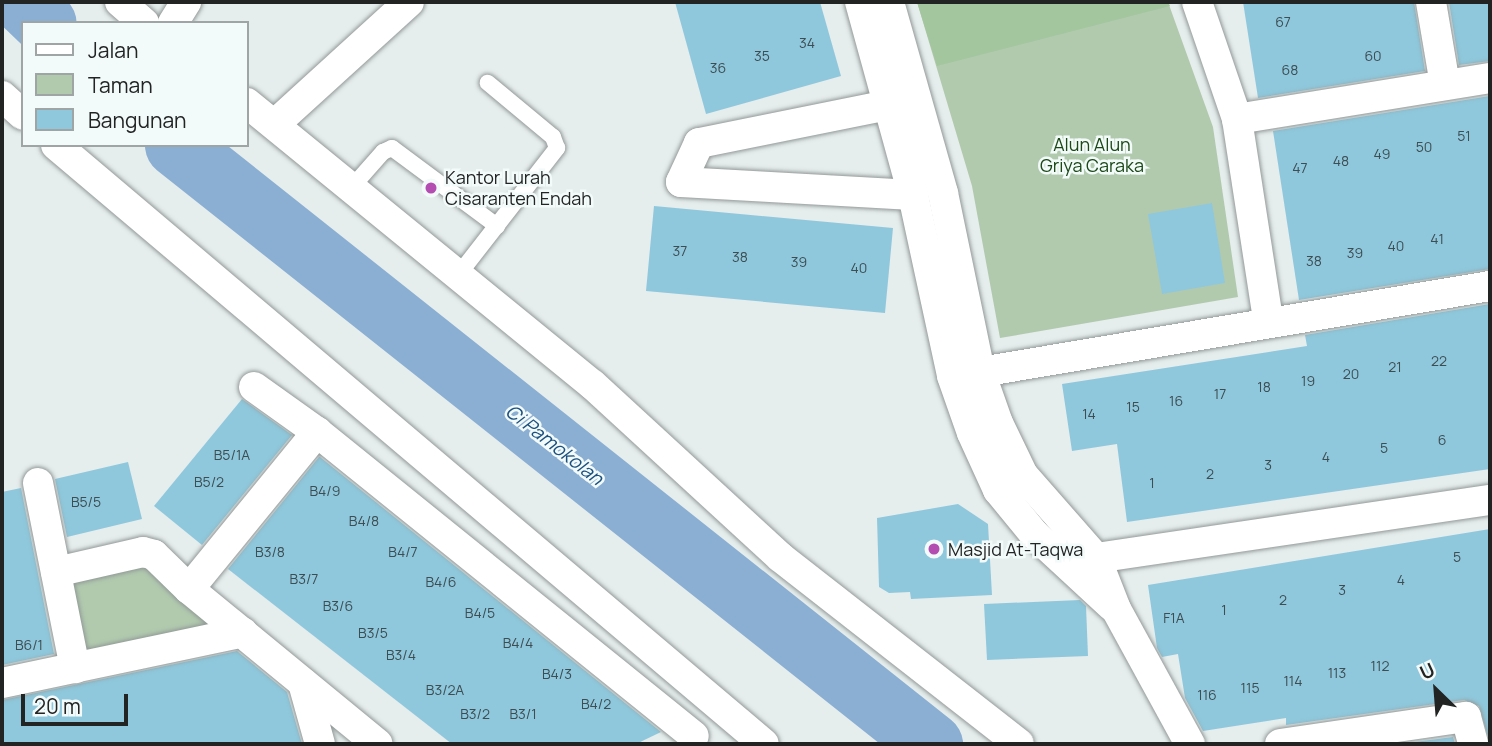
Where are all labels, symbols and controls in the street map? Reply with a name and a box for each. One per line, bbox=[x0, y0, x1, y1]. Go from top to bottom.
house number: 67 bbox=[1275, 14, 1291, 30]
legend bbox=[21, 21, 248, 147]
house number: 34 bbox=[799, 35, 815, 51]
text: Jalan bbox=[88, 36, 138, 64]
house number: 35 bbox=[754, 48, 770, 64]
house number: 60 bbox=[1364, 48, 1382, 64]
house number: 36 bbox=[710, 60, 726, 76]
house number: 68 bbox=[1282, 62, 1298, 78]
text: Taman bbox=[88, 71, 153, 99]
text: Bangunan bbox=[88, 106, 187, 134]
house number: 51 bbox=[1457, 128, 1471, 144]
park label: Alun Alun Griya Caraka bbox=[1040, 134, 1144, 176]
house number: 50 bbox=[1416, 139, 1432, 155]
house number: 49 bbox=[1374, 146, 1390, 162]
house number: 48 bbox=[1333, 153, 1349, 169]
house number: 47 bbox=[1292, 160, 1308, 176]
place label: Kantor Lurah Cisaranten Endah bbox=[445, 167, 592, 210]
marker: Kantor Lurah Cisaranten Endah bbox=[423, 180, 439, 196]
house number: 41 bbox=[1430, 231, 1444, 247]
house number: 40 bbox=[1388, 238, 1404, 254]
house number: 37 bbox=[673, 243, 687, 259]
house number: 39 bbox=[1347, 245, 1363, 261]
house number: 38 bbox=[732, 249, 748, 265]
house number: 38 bbox=[1306, 253, 1322, 269]
house number: 39 bbox=[791, 254, 807, 270]
house number: 40 bbox=[851, 260, 867, 276]
house number: 22 bbox=[1431, 353, 1447, 369]
house number: 21 bbox=[1388, 359, 1402, 375]
house number: 20 bbox=[1343, 366, 1359, 382]
house number: 19 bbox=[1301, 373, 1315, 389]
house number: 18 bbox=[1257, 379, 1271, 395]
house number: 17 bbox=[1214, 386, 1226, 402]
house number: 16 bbox=[1169, 393, 1183, 409]
house number: 15 bbox=[1126, 399, 1140, 415]
water label: Ci Pamokolan bbox=[501, 400, 607, 490]
house number: 14 bbox=[1082, 406, 1096, 422]
house number: 6 bbox=[1438, 432, 1446, 448]
house number: 5 bbox=[1380, 440, 1388, 456]
house number: B5/1A bbox=[214, 447, 250, 463]
house number: 4 bbox=[1322, 449, 1330, 465]
house number: 3 bbox=[1264, 457, 1272, 473]
house number: 2 bbox=[1206, 466, 1214, 482]
house number: B5/2 bbox=[194, 474, 224, 490]
house number: 1 bbox=[1149, 475, 1155, 491]
house number: B4/9 bbox=[310, 483, 340, 499]
house number: B5/5 bbox=[71, 494, 101, 510]
house number: B4/8 bbox=[349, 513, 379, 529]
place label: Masjid At-Taqwa bbox=[948, 538, 1083, 560]
marker: Masjid At-Taqwa bbox=[926, 541, 942, 557]
house number: B3/8 bbox=[255, 544, 285, 560]
house number: B4/7 bbox=[388, 544, 418, 560]
house number: 5 bbox=[1453, 549, 1461, 565]
house number: B3/7 bbox=[290, 571, 318, 587]
house number: 4 bbox=[1397, 572, 1405, 588]
house number: B4/6 bbox=[426, 574, 456, 590]
house number: 3 bbox=[1338, 582, 1346, 598]
house number: 2 bbox=[1279, 592, 1287, 608]
house number: B3/6 bbox=[323, 598, 353, 614]
house number: 1 bbox=[1221, 602, 1227, 618]
house number: B4/5 bbox=[465, 605, 495, 621]
house number: F1A bbox=[1163, 610, 1185, 626]
house number: B3/5 bbox=[358, 625, 388, 641]
house number: B4/4 bbox=[503, 635, 533, 651]
house number: B6/1 bbox=[15, 637, 43, 653]
house number: B3/4 bbox=[386, 647, 416, 663]
north arrow bbox=[1401, 655, 1471, 725]
text: U bbox=[1415, 656, 1439, 686]
house number: 112 bbox=[1371, 658, 1389, 674]
house number: 113 bbox=[1328, 665, 1346, 681]
house number: B4/3 bbox=[542, 666, 572, 682]
house number: 114 bbox=[1283, 673, 1303, 689]
scale bar bbox=[24, 680, 131, 724]
house number: 115 bbox=[1240, 680, 1260, 696]
house number: B3/2A bbox=[426, 682, 464, 698]
house number: 116 bbox=[1197, 687, 1217, 703]
text: 20 m bbox=[34, 692, 81, 720]
house number: B4/2 bbox=[581, 696, 611, 712]
house number: B3/2 bbox=[460, 706, 490, 722]
house number: B3/1 bbox=[509, 706, 537, 722]

